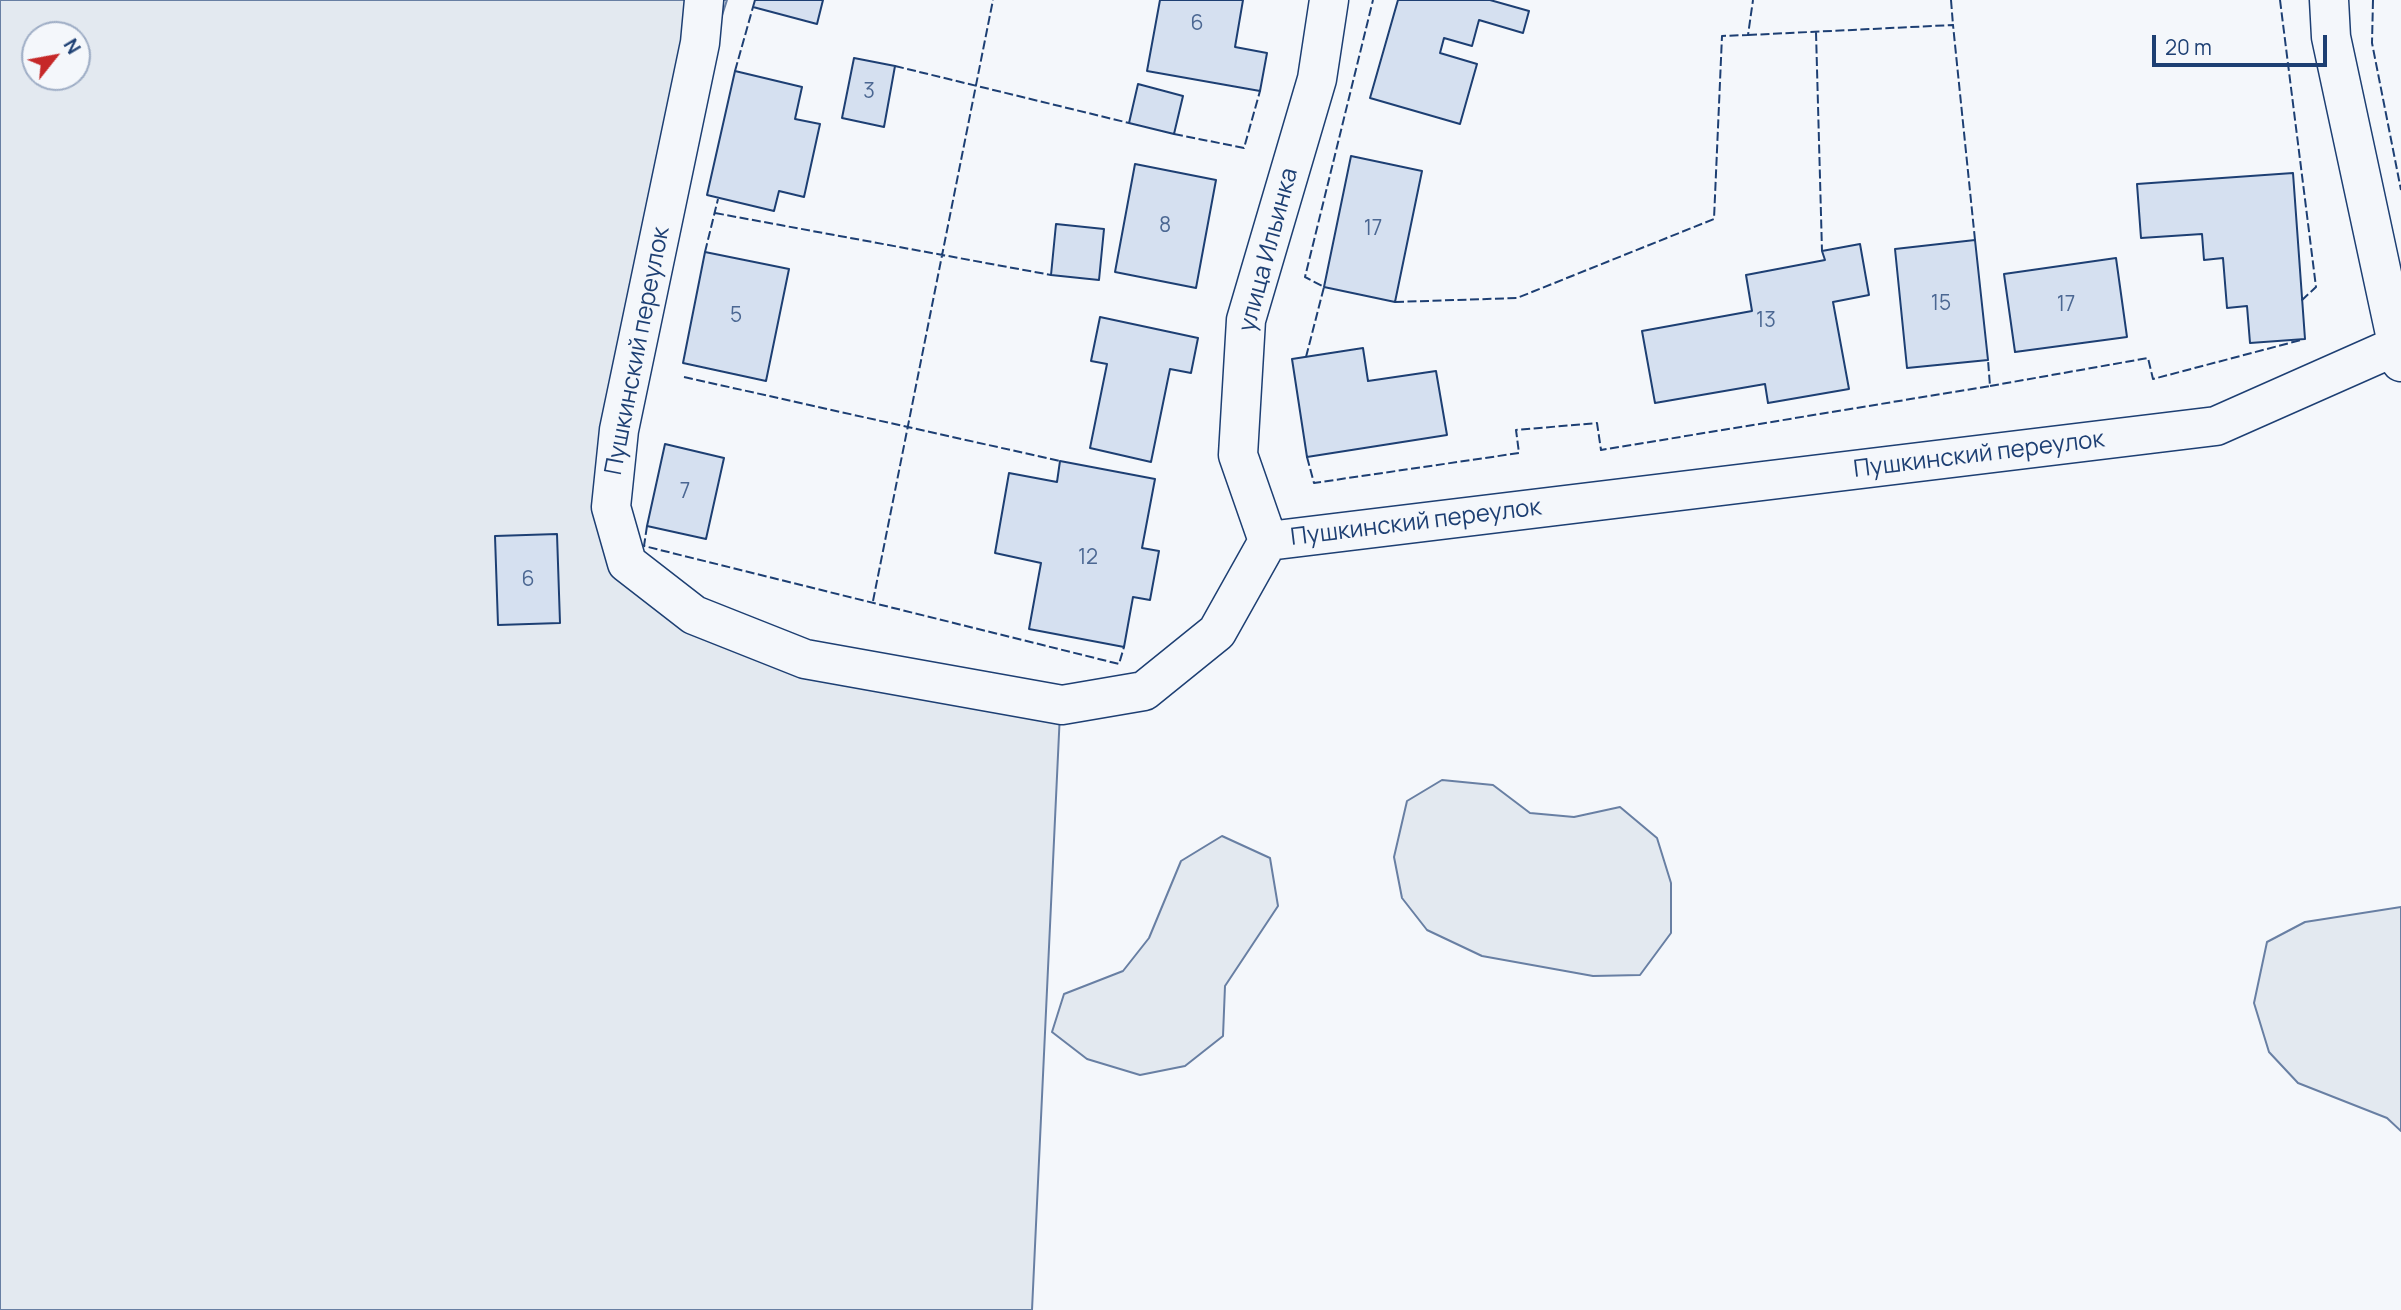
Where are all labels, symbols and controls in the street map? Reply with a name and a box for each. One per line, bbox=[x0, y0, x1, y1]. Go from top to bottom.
house number: 6 bbox=[1190, 11, 1204, 37]
north arrow bbox=[21, 21, 91, 91]
scale bar bbox=[2156, 21, 2331, 65]
text: 20 m bbox=[2165, 33, 2212, 61]
text: N bbox=[58, 34, 87, 59]
house number: 3 bbox=[863, 79, 875, 105]
street label: улица Ильинка bbox=[1233, 165, 1305, 335]
house number: 8 bbox=[1159, 213, 1171, 239]
house number: 17 bbox=[1364, 216, 1382, 242]
street label: Пушкинский переулок bbox=[600, 224, 676, 478]
house number: 15 bbox=[1931, 291, 1951, 317]
house number: 17 bbox=[2057, 292, 2075, 318]
house number: 5 bbox=[730, 303, 742, 329]
house number: 13 bbox=[1756, 308, 1776, 334]
street label: Пушкинский переулок bbox=[1852, 425, 2106, 485]
house number: 7 bbox=[680, 479, 690, 505]
street label: Пушкинский переулок bbox=[1289, 493, 1543, 553]
house number: 12 bbox=[1078, 545, 1098, 571]
house number: 6 bbox=[521, 567, 535, 593]

